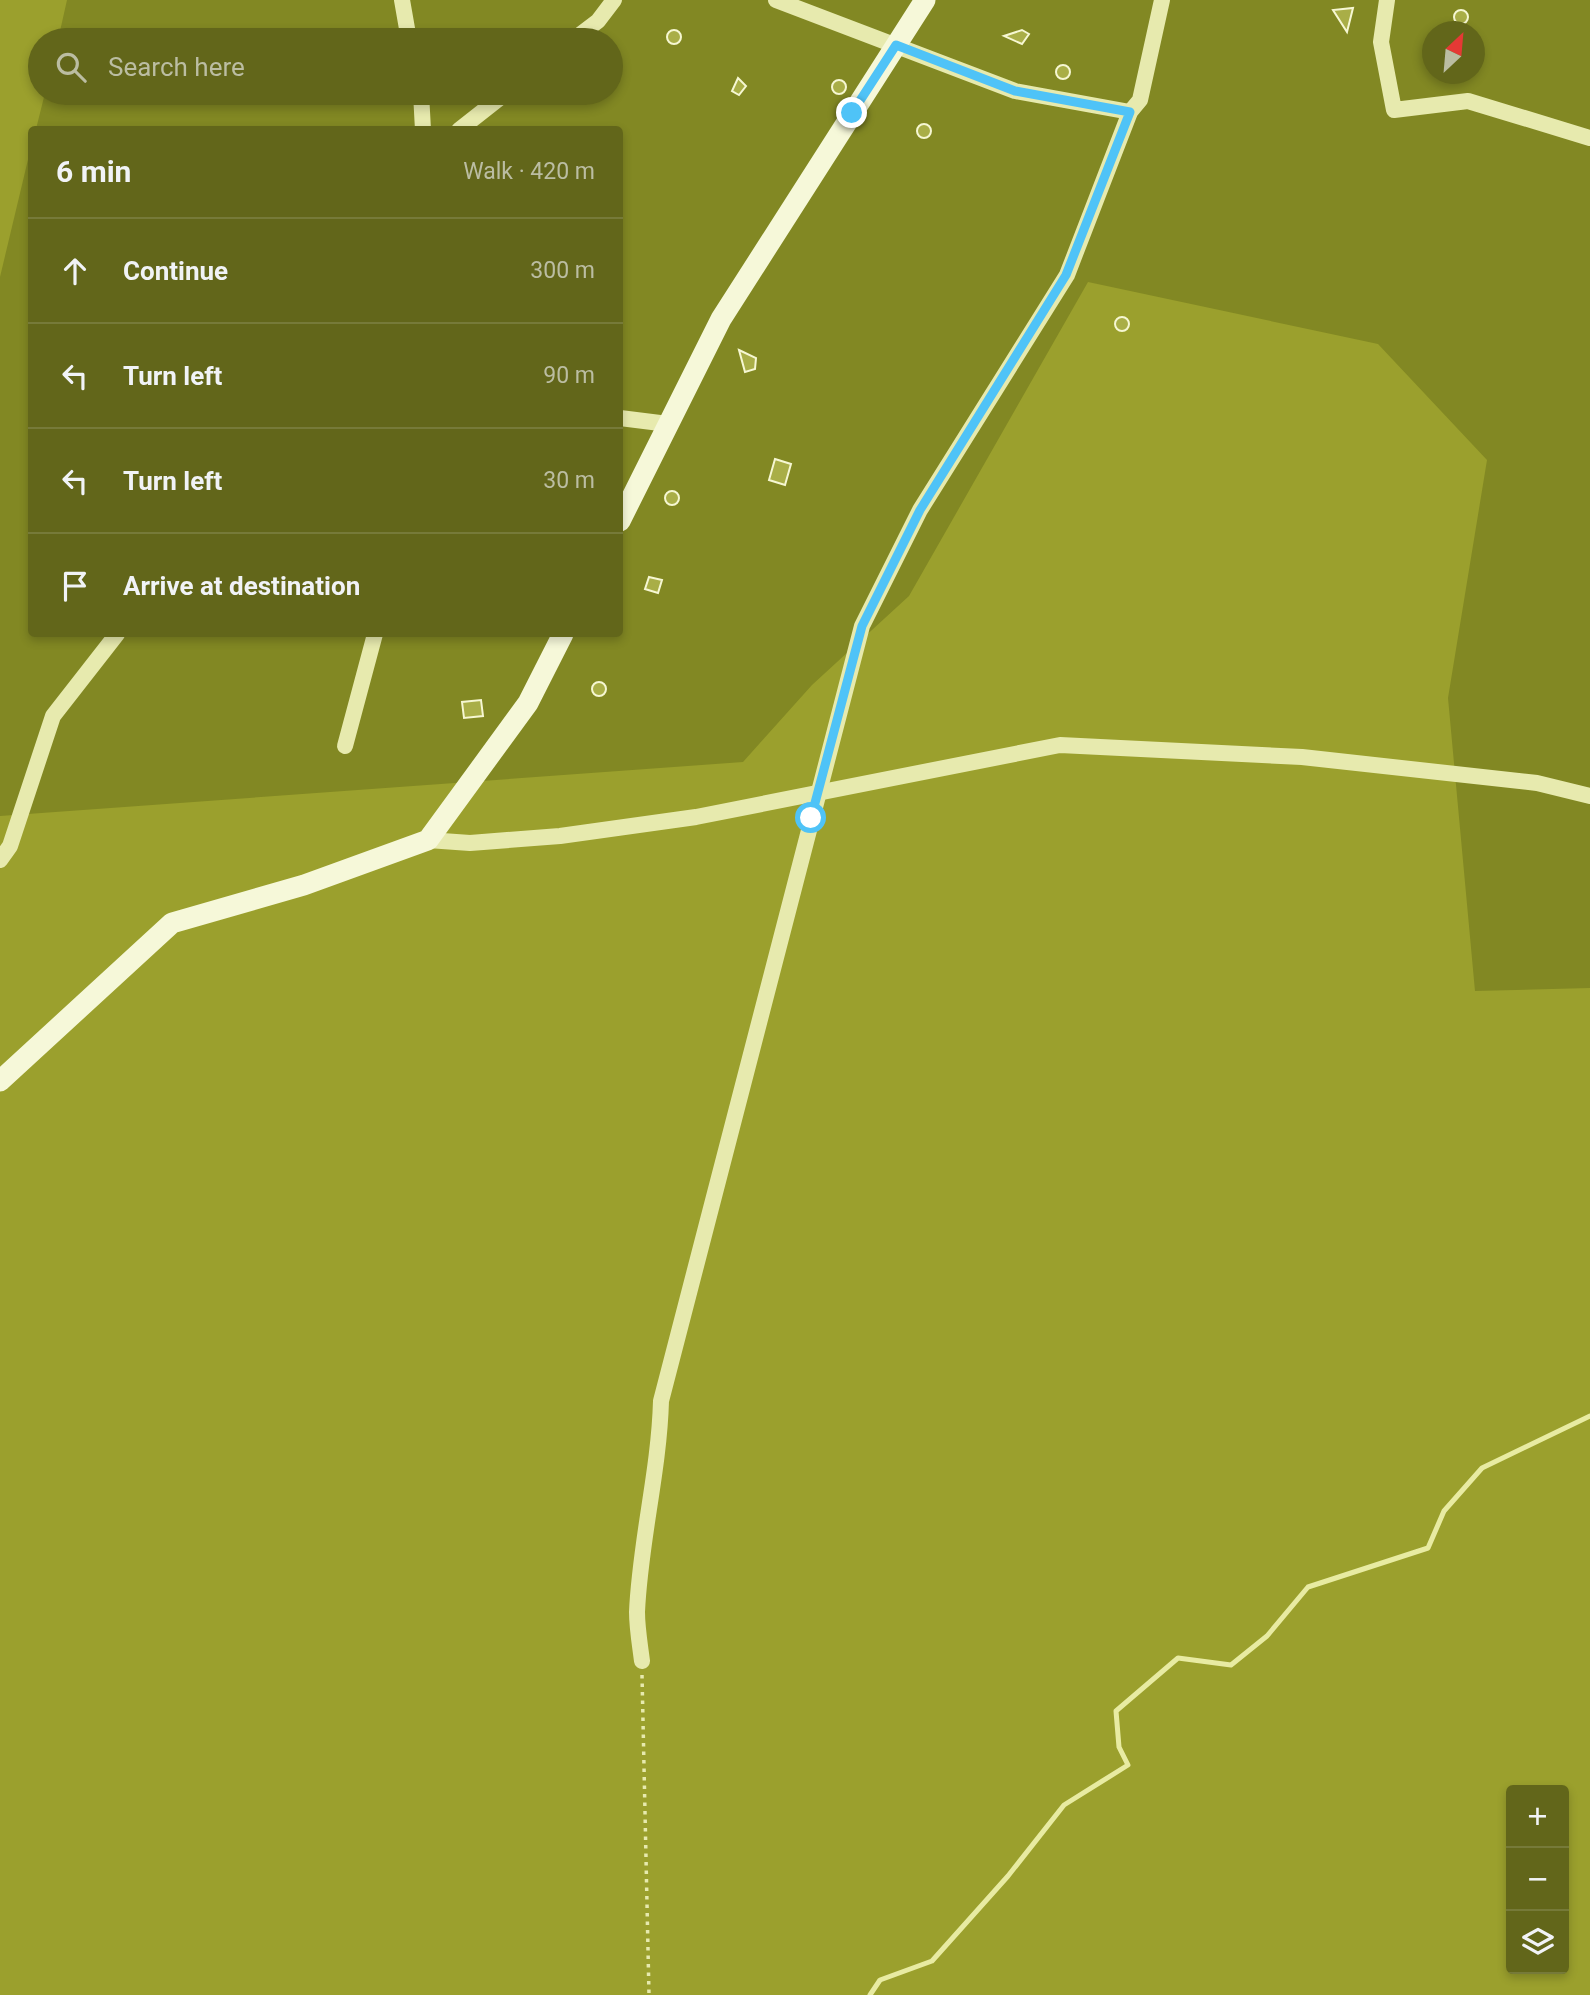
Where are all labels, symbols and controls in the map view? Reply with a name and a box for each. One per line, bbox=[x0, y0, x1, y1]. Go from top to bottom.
north arrow bbox=[1422, 21, 1485, 84]
search box bbox=[28, 28, 623, 105]
icon: search bbox=[52, 48, 90, 86]
text: Search here bbox=[108, 52, 245, 82]
route end bbox=[836, 97, 867, 128]
text: 6 min bbox=[56, 154, 131, 189]
text: Walk · 420 m bbox=[463, 158, 595, 185]
icon: ahead bbox=[56, 252, 94, 290]
text: Continue bbox=[123, 256, 228, 286]
text: 300 m bbox=[530, 257, 595, 284]
icon: left bbox=[56, 357, 94, 395]
text: Turn left bbox=[123, 361, 222, 391]
text: 90 m bbox=[543, 362, 595, 389]
icon: left bbox=[56, 462, 94, 500]
text: Turn left bbox=[123, 466, 222, 496]
text: 30 m bbox=[543, 467, 595, 494]
icon: arrive bbox=[56, 567, 94, 605]
text: Arrive at destination bbox=[123, 571, 360, 601]
route start bbox=[795, 802, 826, 833]
map controls bbox=[1506, 1785, 1569, 1974]
button: + bbox=[1506, 1785, 1569, 1848]
button: − bbox=[1506, 1848, 1569, 1911]
button: layers bbox=[1506, 1911, 1569, 1974]

